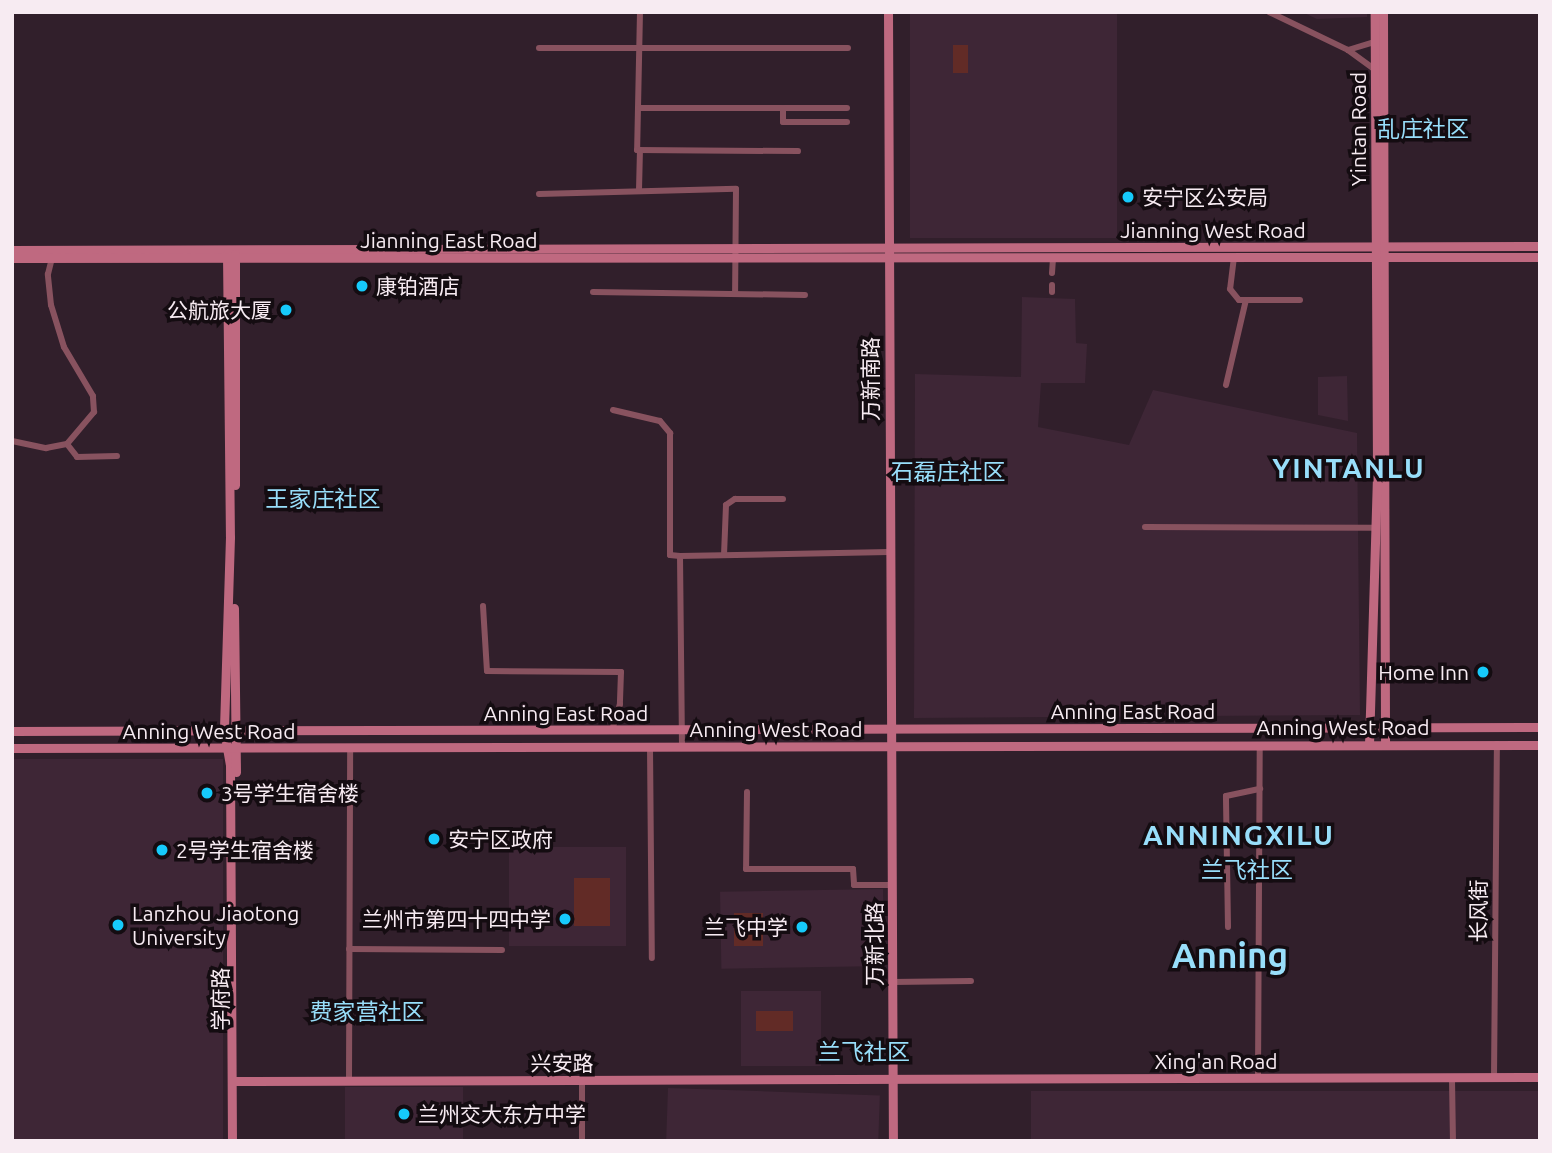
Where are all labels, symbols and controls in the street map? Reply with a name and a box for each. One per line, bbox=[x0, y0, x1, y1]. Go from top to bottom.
street label: Yintan Road bbox=[1345, 72, 1371, 186]
district label: 乱庄社区 bbox=[1377, 115, 1469, 143]
place label: 安宁区公安局 bbox=[1142, 184, 1268, 210]
marker: 安宁区公安局 bbox=[1120, 189, 1136, 205]
street label: Jianning West Road bbox=[1120, 217, 1306, 243]
street label: Jianning East Road bbox=[360, 227, 538, 253]
place label: 康铂酒店 bbox=[376, 273, 460, 299]
marker: 康铂酒店 bbox=[354, 278, 370, 294]
place label: 公航旅大厦 bbox=[167, 297, 272, 323]
marker: 公航旅大厦 bbox=[278, 302, 294, 318]
street label: 万新南路 bbox=[857, 337, 883, 421]
district label: YINTANLU bbox=[1273, 451, 1425, 485]
district label: 石磊庄社区 bbox=[891, 458, 1005, 486]
district label: 王家庄社区 bbox=[266, 485, 380, 513]
place label: Home Inn bbox=[1378, 659, 1469, 685]
marker: Home Inn bbox=[1475, 664, 1491, 680]
street label: Anning East Road bbox=[1051, 698, 1215, 724]
street label: Anning East Road bbox=[484, 700, 648, 726]
street label: Anning West Road bbox=[1257, 714, 1429, 740]
street label: Anning West Road bbox=[690, 716, 862, 742]
street label: Anning West Road bbox=[123, 718, 295, 744]
place label: 3号学生宿舍楼 bbox=[221, 780, 359, 806]
marker: 3号学生宿舍楼 bbox=[199, 785, 215, 801]
district label: ANNINGXILU bbox=[1144, 818, 1334, 852]
place label: 安宁区政府 bbox=[448, 826, 553, 852]
marker: 安宁区政府 bbox=[426, 831, 442, 847]
place label: 2号学生宿舍楼 bbox=[176, 837, 314, 863]
marker: 2号学生宿舍楼 bbox=[154, 842, 170, 858]
district label: 兰飞社区 bbox=[1201, 856, 1293, 884]
street label: 长风街 bbox=[1465, 880, 1491, 942]
place label: Lanzhou Jiaotong University bbox=[132, 900, 299, 950]
street label: 万新北路 bbox=[861, 902, 887, 986]
place label: 兰州市第四十四中学 bbox=[362, 906, 551, 932]
marker: 兰州市第四十四中学 bbox=[557, 911, 573, 927]
place label: 兰飞中学 bbox=[704, 914, 788, 940]
marker: Lanzhou Jiaotong University bbox=[110, 917, 126, 933]
marker: 兰飞中学 bbox=[794, 919, 810, 935]
district label: Anning bbox=[1172, 934, 1288, 976]
street label: 学府路 bbox=[207, 968, 233, 1030]
district label: 费家营社区 bbox=[310, 998, 424, 1026]
district label: 兰飞社区 bbox=[818, 1038, 910, 1066]
street label: Xing'an Road bbox=[1154, 1048, 1278, 1074]
street label: 兴安路 bbox=[531, 1050, 593, 1076]
place label: 兰州交大东方中学 bbox=[418, 1101, 586, 1127]
marker: 兰州交大东方中学 bbox=[396, 1106, 412, 1122]

